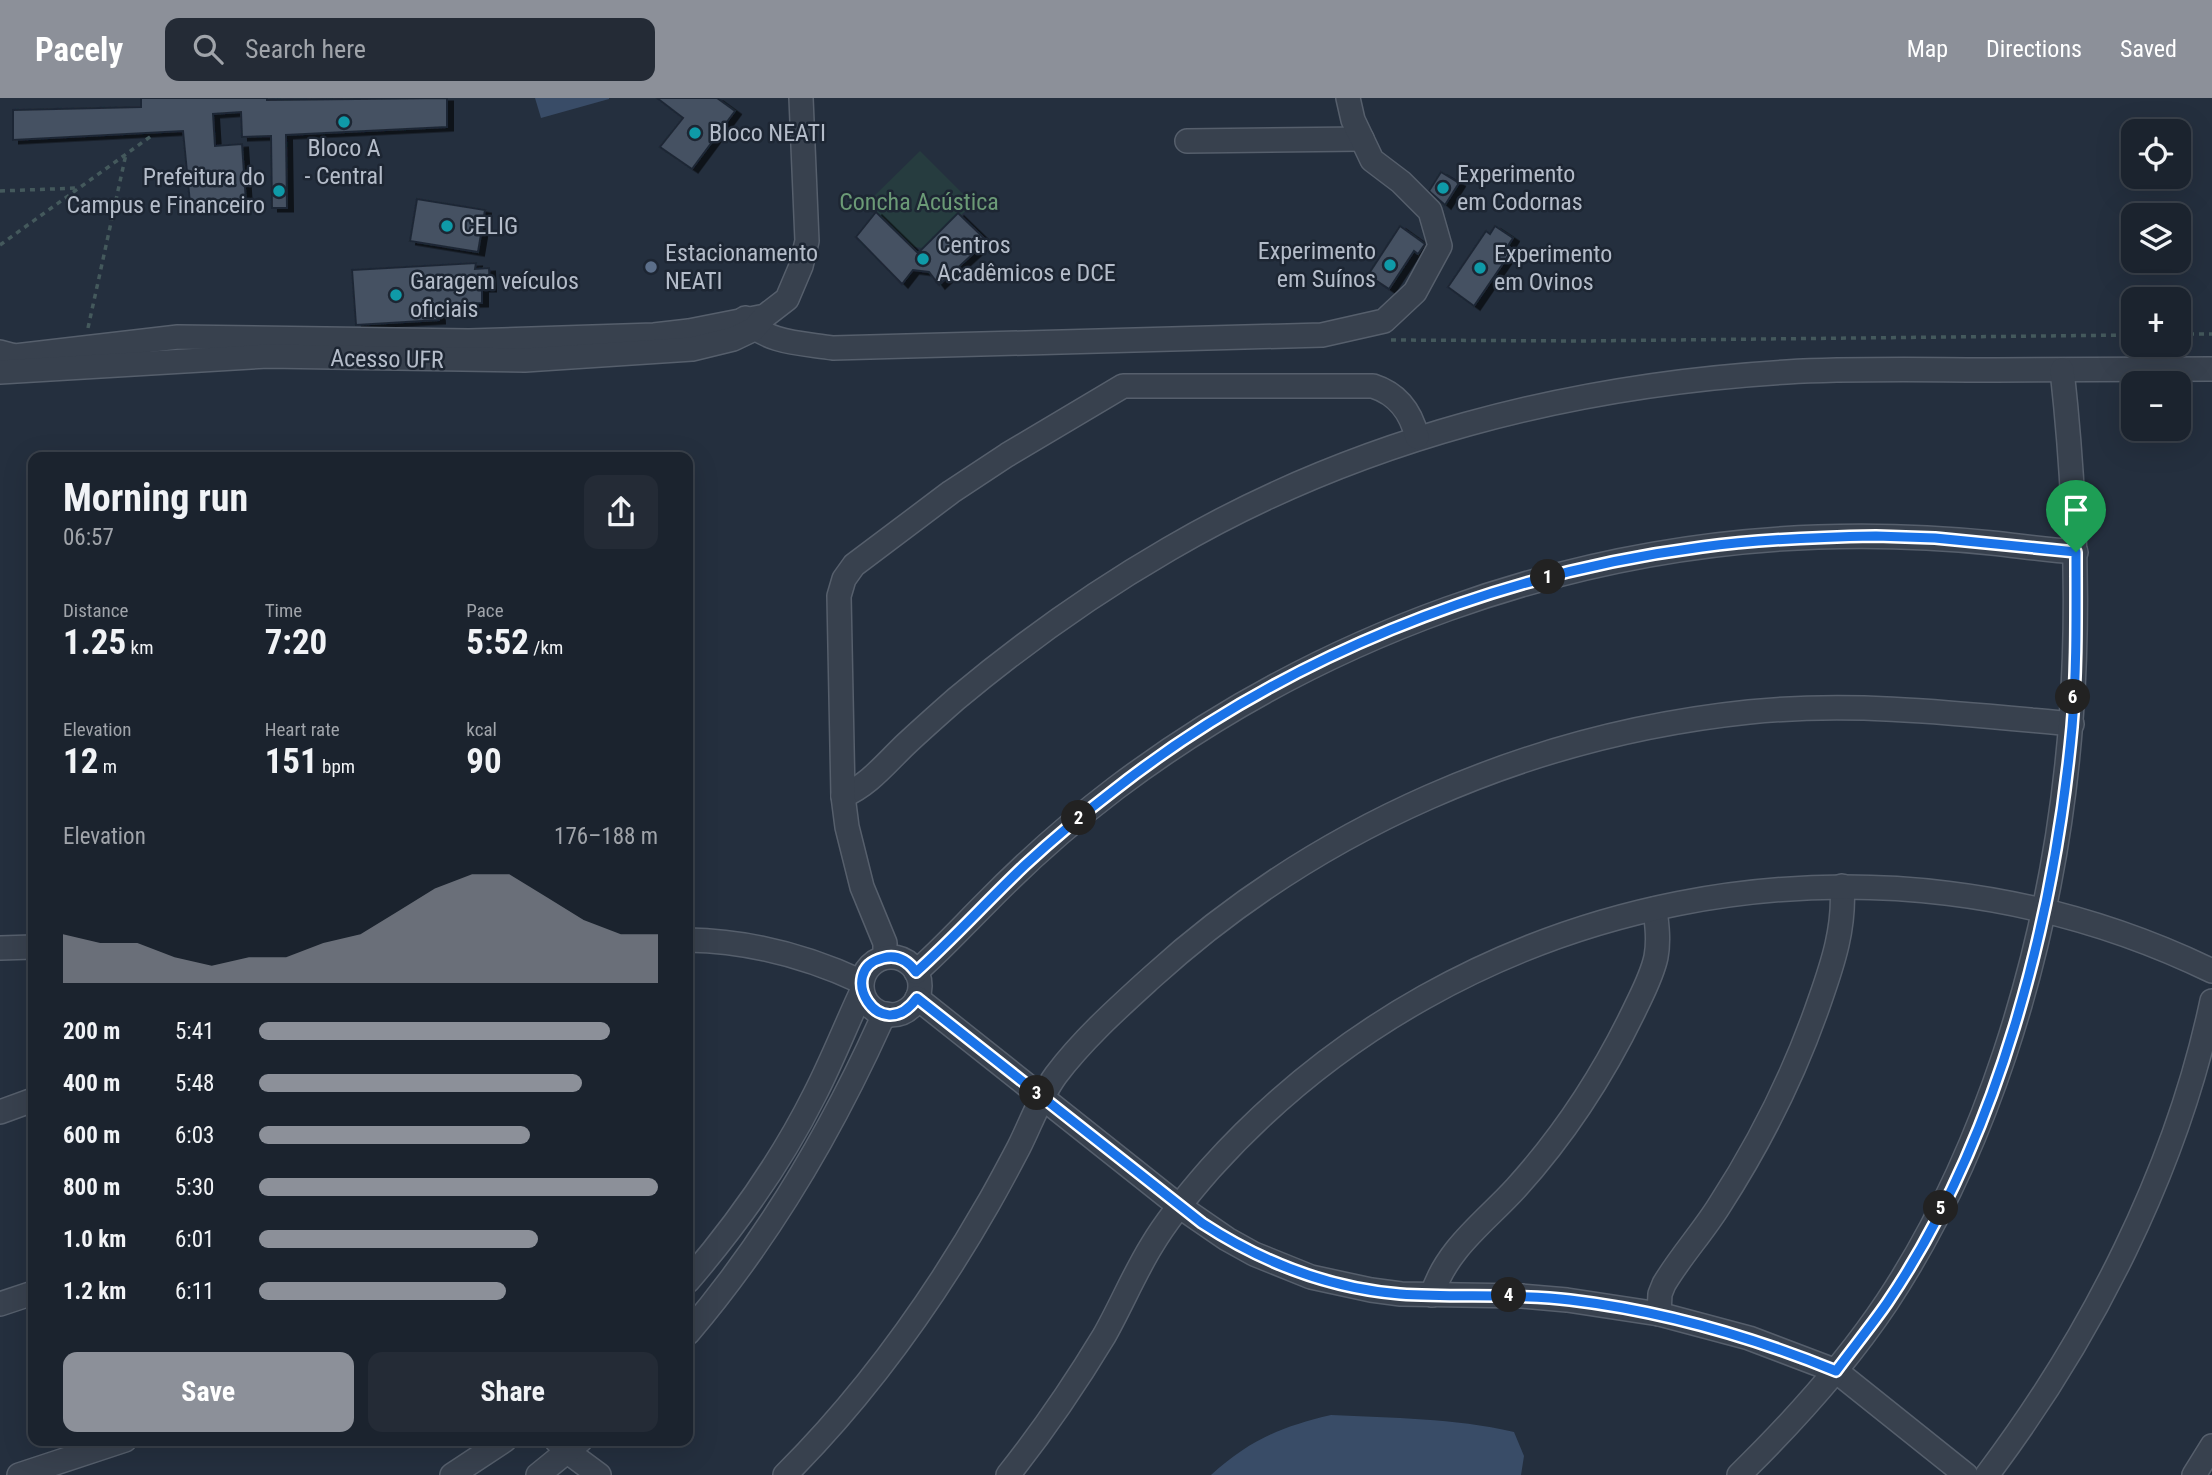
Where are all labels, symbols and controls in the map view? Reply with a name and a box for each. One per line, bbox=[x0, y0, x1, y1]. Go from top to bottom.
search box bbox=[165, 18, 655, 81]
text: Pacely bbox=[35, 30, 123, 69]
icon: search bbox=[189, 30, 227, 68]
text: Search here bbox=[245, 34, 366, 64]
text: Map bbox=[1907, 35, 1948, 63]
text: Directions bbox=[1986, 35, 2082, 63]
text: Saved bbox=[2120, 35, 2177, 63]
marker: Bloco A - Central bbox=[336, 114, 352, 130]
place label: Bloco NEATI bbox=[709, 119, 826, 147]
map controls bbox=[2121, 119, 2191, 441]
button: locate bbox=[2121, 119, 2191, 189]
marker: Bloco NEATI bbox=[687, 125, 703, 141]
place label: Bloco A - Central bbox=[305, 134, 383, 190]
place label: Experimento em Codornas bbox=[1457, 160, 1583, 216]
place label: Prefeitura do Campus e Financeiro bbox=[66, 163, 265, 219]
marker: Experimento em Codornas bbox=[1435, 180, 1451, 196]
marker: Prefeitura do Campus e Financeiro bbox=[271, 183, 287, 199]
park label: Concha Acústica bbox=[839, 188, 999, 216]
button: layers bbox=[2121, 203, 2191, 273]
place label: CELIG bbox=[461, 212, 518, 240]
marker: CELIG bbox=[439, 218, 455, 234]
place label: Centros Acadêmicos e DCE bbox=[937, 231, 1116, 287]
place label: Experimento em Suínos bbox=[1258, 237, 1376, 293]
place label: Estacionamento NEATI bbox=[665, 239, 818, 295]
place label: Experimento em Ovinos bbox=[1494, 240, 1612, 296]
marker: Centros Acadêmicos e DCE bbox=[915, 251, 931, 267]
marker: Experimento em Suínos bbox=[1382, 257, 1398, 273]
marker: Estacionamento NEATI bbox=[643, 259, 659, 275]
marker: Experimento em Ovinos bbox=[1472, 260, 1488, 276]
place label: Garagem veículos oficiais bbox=[410, 267, 579, 323]
marker: Garagem veículos oficiais bbox=[388, 287, 404, 303]
button: + bbox=[2121, 287, 2191, 357]
street label: Acesso UFR bbox=[330, 344, 444, 374]
button: − bbox=[2121, 371, 2191, 441]
button: share bbox=[584, 475, 658, 549]
text: Morning run bbox=[63, 476, 248, 520]
pin bbox=[2046, 480, 2106, 552]
icon: arrive bbox=[2057, 491, 2095, 529]
text: 06:57 bbox=[63, 524, 114, 551]
pin: 1 bbox=[1530, 560, 1566, 594]
text: 1 bbox=[1543, 565, 1552, 588]
text: Distance bbox=[63, 599, 128, 622]
text: Time bbox=[265, 599, 302, 622]
text: Pace bbox=[466, 599, 504, 622]
text: 1.25 bbox=[63, 622, 126, 663]
text: 7:20 bbox=[265, 622, 327, 663]
text: 5:52 bbox=[466, 622, 529, 663]
text: km bbox=[126, 636, 153, 659]
text: /km bbox=[529, 636, 563, 659]
pin: 6 bbox=[2056, 680, 2090, 714]
text: 6 bbox=[2068, 685, 2077, 708]
text: Elevation bbox=[63, 718, 131, 741]
text: Heart rate bbox=[265, 718, 340, 741]
text: kcal bbox=[466, 718, 497, 741]
text: 12 bbox=[63, 741, 98, 782]
text: 151 bbox=[265, 741, 318, 782]
text: 90 bbox=[466, 741, 502, 782]
text: m bbox=[98, 755, 117, 778]
text: bpm bbox=[318, 755, 355, 778]
pin: 2 bbox=[1062, 800, 1096, 836]
text: 2 bbox=[1074, 806, 1083, 829]
text: Elevation bbox=[63, 823, 146, 850]
text: 176–188 m bbox=[554, 823, 658, 850]
text: 200 m bbox=[63, 1018, 120, 1045]
text: 5:41 bbox=[175, 1018, 214, 1045]
text: 400 m bbox=[63, 1070, 120, 1097]
text: 5:48 bbox=[175, 1070, 214, 1097]
pin: 3 bbox=[1020, 1076, 1054, 1110]
text: 3 bbox=[1032, 1081, 1041, 1104]
text: 600 m bbox=[63, 1122, 120, 1149]
text: 6:03 bbox=[175, 1122, 214, 1149]
text: 800 m bbox=[63, 1174, 120, 1201]
text: 5:30 bbox=[175, 1174, 214, 1201]
pin: 5 bbox=[1924, 1190, 1958, 1226]
text: 5 bbox=[1936, 1196, 1945, 1219]
text: 1.0 km bbox=[63, 1226, 126, 1253]
text: 6:01 bbox=[175, 1226, 214, 1253]
text: 1.2 km bbox=[63, 1278, 126, 1305]
text: 6:11 bbox=[175, 1278, 214, 1305]
pin: 4 bbox=[1492, 1278, 1526, 1312]
text: 4 bbox=[1504, 1283, 1513, 1306]
button: Save bbox=[63, 1352, 354, 1432]
button: Share bbox=[368, 1352, 658, 1432]

